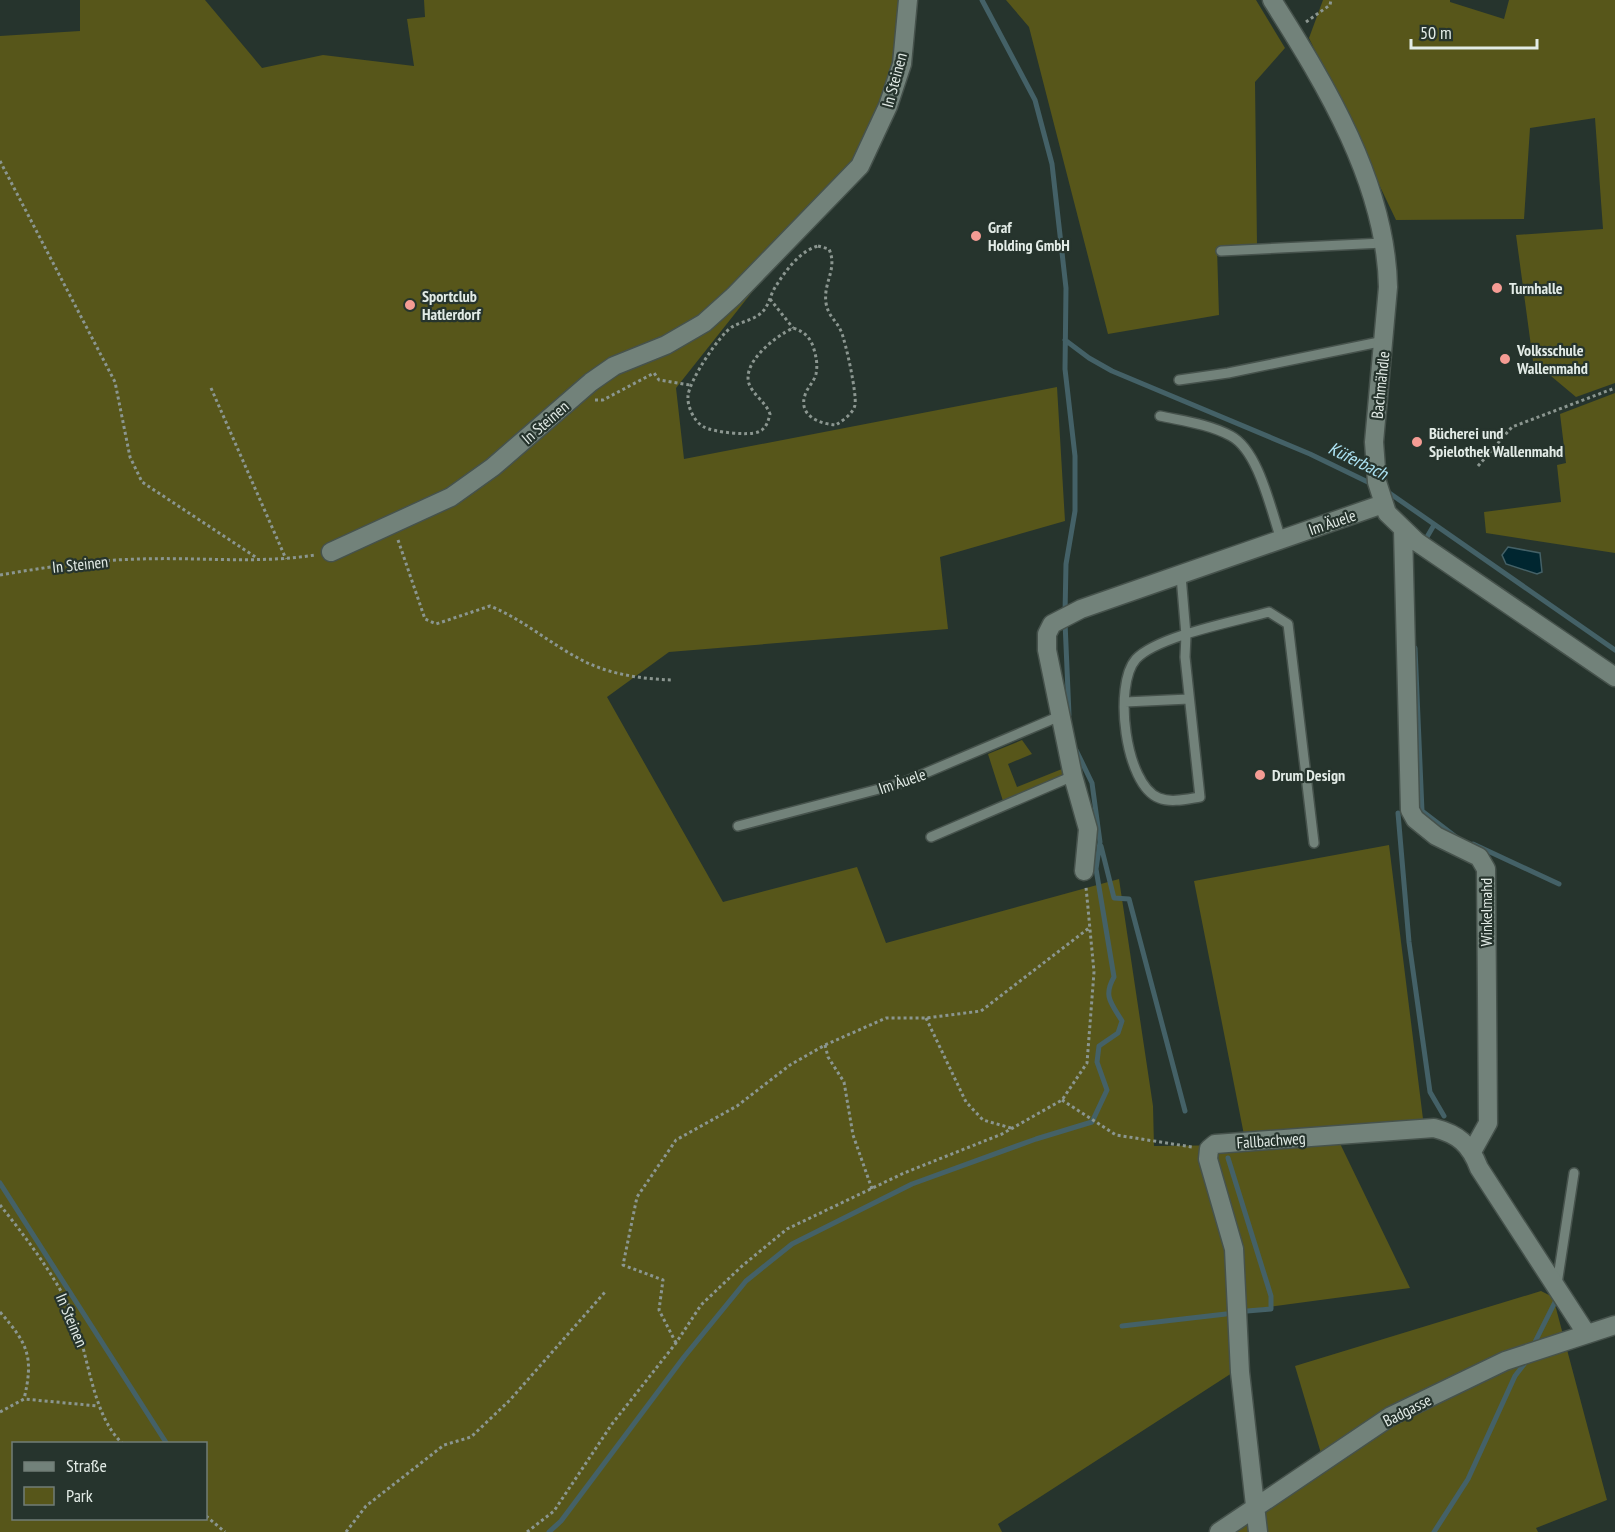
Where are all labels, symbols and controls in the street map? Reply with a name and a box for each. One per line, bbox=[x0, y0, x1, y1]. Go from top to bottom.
scale bar bbox=[1411, 12, 1537, 50]
text: 50 m bbox=[1420, 21, 1452, 44]
street label: In Steinen bbox=[877, 50, 911, 110]
place label: Graf Holding GmbH bbox=[988, 217, 1070, 255]
marker: Graf Holding GmbH bbox=[969, 229, 983, 243]
place label: Turnhalle bbox=[1509, 278, 1563, 298]
marker: Turnhalle bbox=[1490, 281, 1504, 295]
place label: Sportclub Hatlerdorf bbox=[422, 286, 481, 324]
marker: Sportclub Hatlerdorf bbox=[403, 298, 417, 312]
place label: Volksschule Wallenmahd bbox=[1516, 340, 1588, 378]
street label: Bachmähdle bbox=[1367, 350, 1393, 420]
marker: Volksschule Wallenmahd bbox=[1498, 352, 1512, 366]
street label: In Steinen bbox=[517, 396, 573, 448]
place label: Bücherei und Spielothek Wallenmahd bbox=[1429, 423, 1563, 461]
marker: Bücherei und Spielothek Wallenmahd bbox=[1410, 435, 1424, 449]
water label: Küferbach bbox=[1325, 436, 1392, 485]
street label: Im Äuele bbox=[1306, 505, 1358, 539]
street label: In Steinen bbox=[51, 551, 109, 577]
street label: Im Äuele bbox=[876, 764, 928, 798]
place label: Drum Design bbox=[1272, 765, 1345, 785]
marker: Drum Design bbox=[1253, 768, 1267, 782]
street label: Winkelmahd bbox=[1476, 878, 1496, 946]
street label: Fallbachweg bbox=[1236, 1128, 1306, 1152]
street label: In Steinen bbox=[52, 1290, 92, 1350]
street label: Badgasse bbox=[1379, 1389, 1435, 1431]
legend bbox=[12, 1442, 207, 1520]
text: Straße bbox=[66, 1454, 107, 1477]
text: Park bbox=[66, 1484, 93, 1507]

